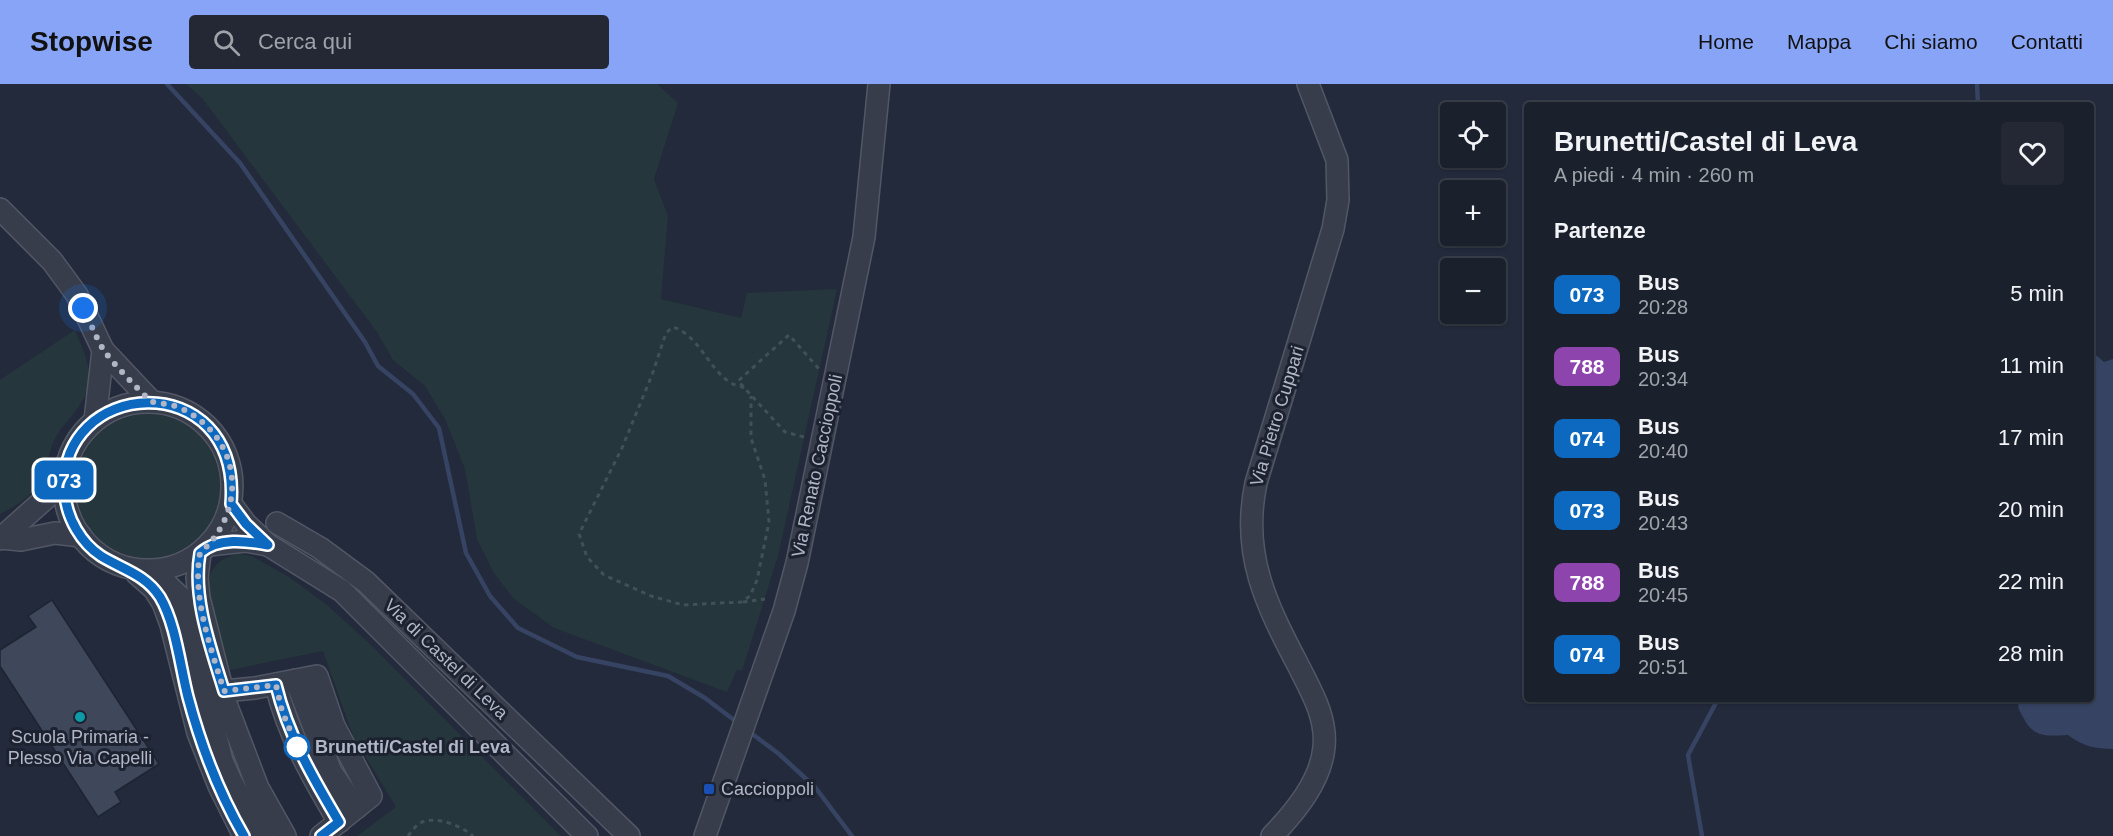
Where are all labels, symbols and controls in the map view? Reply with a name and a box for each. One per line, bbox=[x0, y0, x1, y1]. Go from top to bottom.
search box bbox=[189, 15, 609, 69]
text: Stopwise bbox=[30, 26, 153, 57]
icon: search bbox=[210, 26, 243, 59]
text: Cerca qui bbox=[258, 29, 352, 54]
text: Home bbox=[1698, 30, 1754, 53]
text: Mappa bbox=[1787, 30, 1851, 53]
text: Chi siamo bbox=[1884, 30, 1978, 53]
text: Contatti bbox=[2011, 30, 2083, 53]
map controls bbox=[1440, 102, 1506, 324]
button: locate bbox=[1440, 102, 1506, 168]
button: heart bbox=[2001, 122, 2064, 185]
text: Brunetti/Castel di Leva bbox=[1554, 126, 1857, 157]
text: A piedi · 4 min · 260 m bbox=[1554, 164, 1754, 186]
button: + bbox=[1440, 180, 1506, 246]
text: Partenze bbox=[1554, 218, 1646, 243]
button: − bbox=[1440, 258, 1506, 324]
text: Bus bbox=[1638, 270, 1680, 295]
text: 5 min bbox=[2010, 281, 2064, 306]
text: 073 bbox=[1569, 283, 1605, 306]
your location bbox=[68, 293, 98, 323]
text: 20:28 bbox=[1638, 296, 1688, 318]
text: Bus bbox=[1638, 342, 1680, 367]
street label: Via Pietro Cuppari bbox=[1246, 343, 1308, 489]
text: 11 min bbox=[2000, 353, 2064, 378]
text: 788 bbox=[1569, 355, 1605, 378]
text: 20:34 bbox=[1638, 368, 1688, 390]
street label: Via Renato Caccioppoli bbox=[788, 373, 846, 559]
text: Bus bbox=[1638, 414, 1680, 439]
text: 17 min bbox=[1998, 425, 2064, 450]
text: 074 bbox=[1569, 427, 1605, 450]
text: 20:40 bbox=[1638, 440, 1688, 462]
line badge: 073 bbox=[29, 460, 98, 500]
text: 073 bbox=[46, 469, 82, 492]
text: Bus bbox=[1638, 486, 1680, 511]
text: 20 min bbox=[1998, 497, 2064, 522]
text: 073 bbox=[1569, 499, 1605, 522]
text: 20:43 bbox=[1638, 512, 1688, 534]
text: Bus bbox=[1638, 558, 1680, 583]
text: 22 min bbox=[1998, 569, 2064, 594]
text: 788 bbox=[1569, 571, 1605, 594]
text: 20:45 bbox=[1638, 584, 1688, 606]
street label: Via di Castel di Leva bbox=[380, 595, 513, 724]
text: Bus bbox=[1638, 630, 1680, 655]
text: 28 min bbox=[1998, 641, 2064, 666]
text: 074 bbox=[1569, 643, 1605, 666]
text: 20:51 bbox=[1638, 656, 1688, 678]
marker: Scuola Primaria - Plesso Via Capelli bbox=[73, 710, 87, 724]
place label: Scuola Primaria - Plesso Via Capelli bbox=[8, 727, 152, 768]
marker: Brunetti/Castel di Leva bbox=[284, 734, 310, 760]
place label: Brunetti/Castel di Leva bbox=[315, 737, 511, 757]
place label: Caccioppoli bbox=[721, 779, 814, 799]
marker: Caccioppoli bbox=[702, 782, 716, 796]

